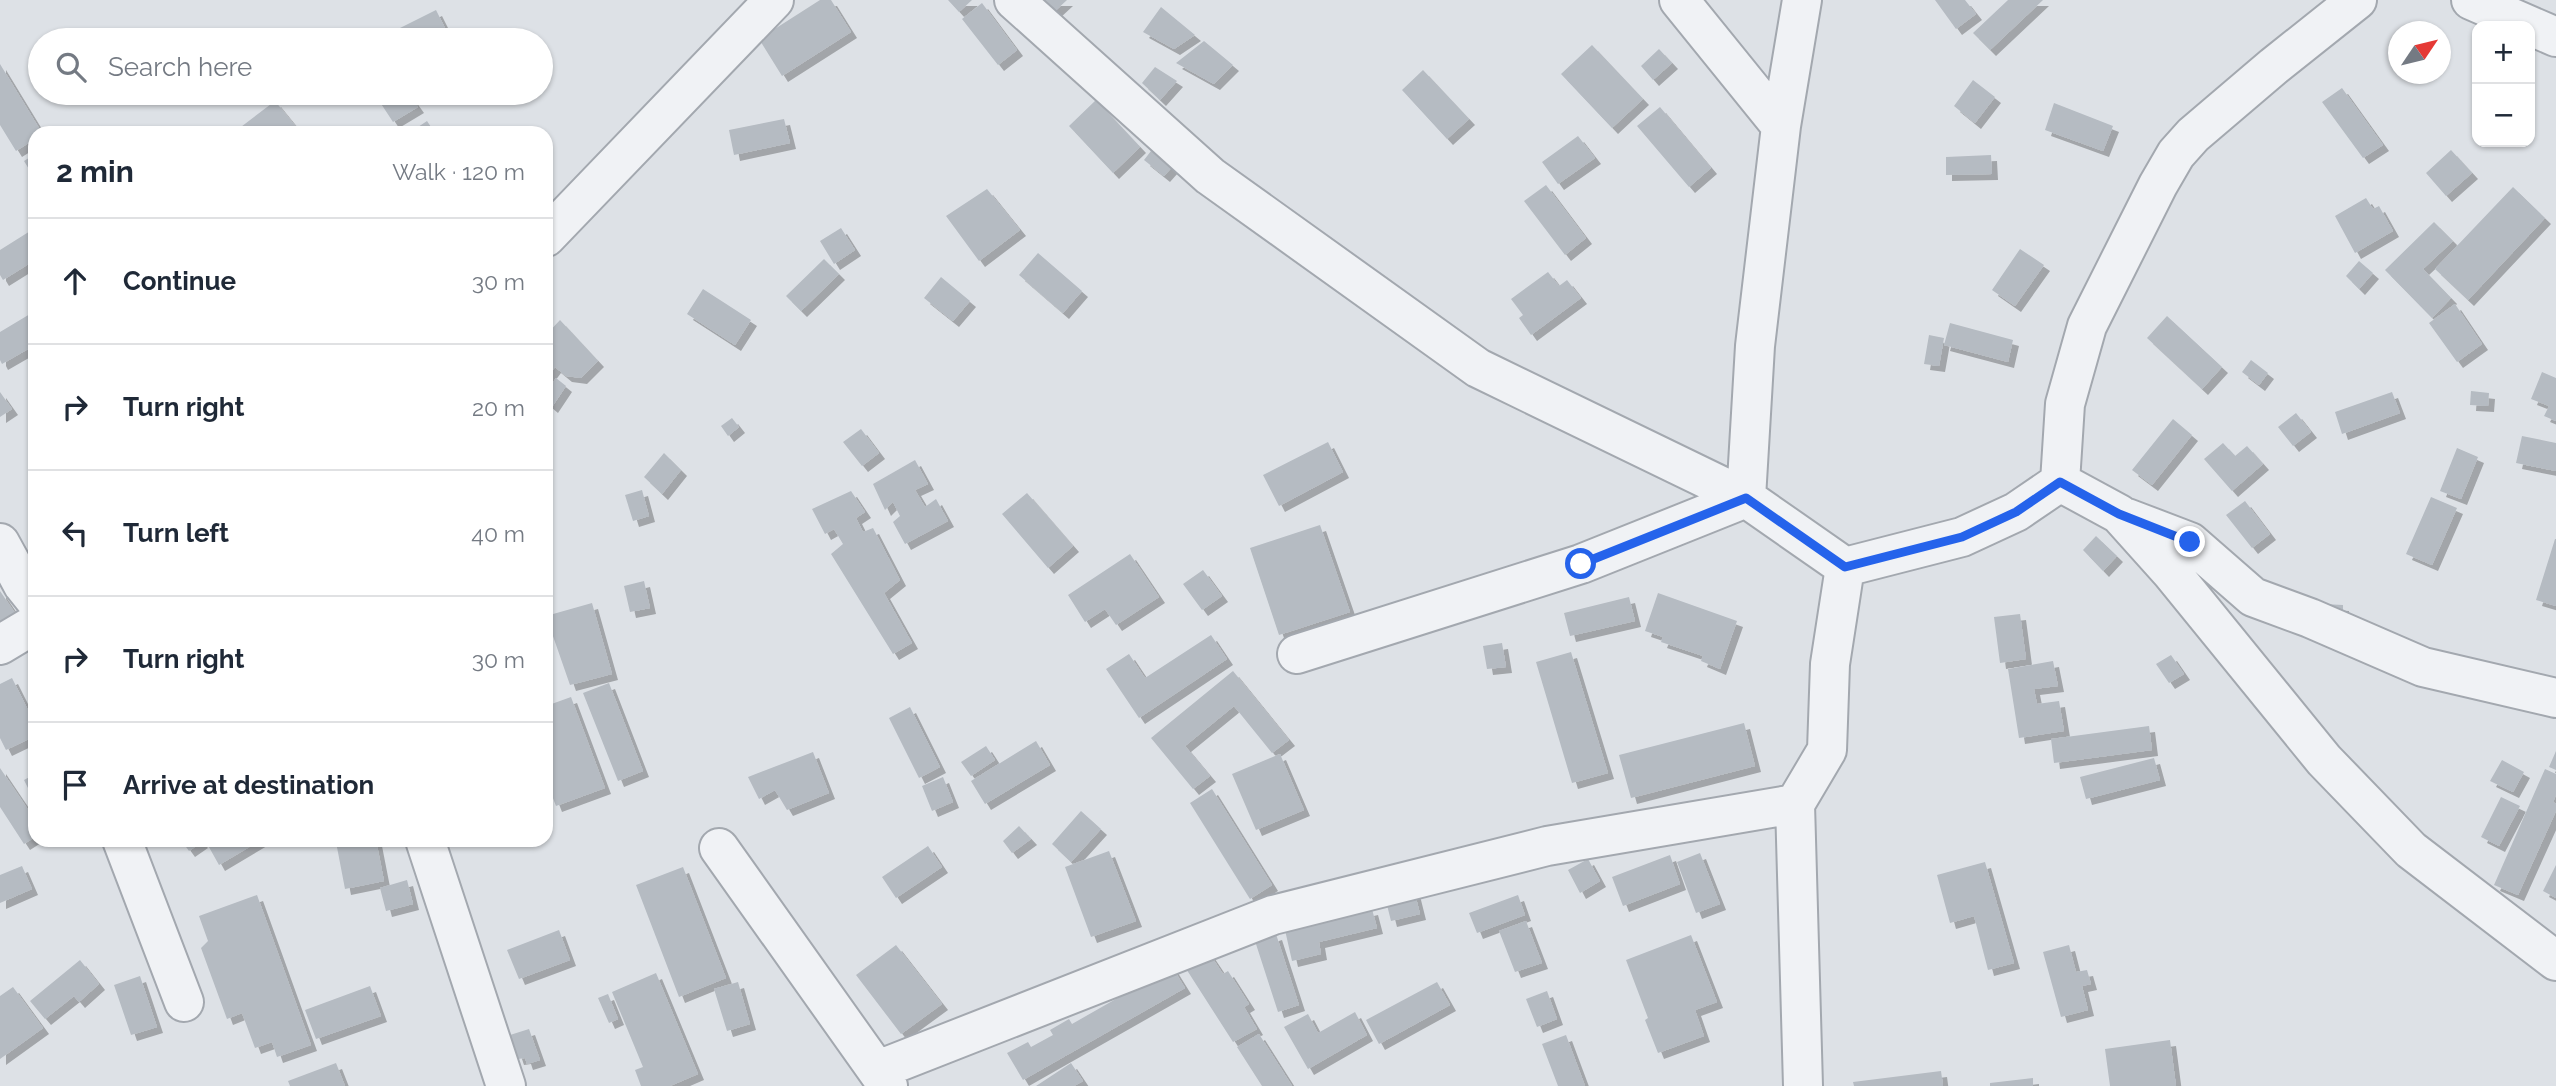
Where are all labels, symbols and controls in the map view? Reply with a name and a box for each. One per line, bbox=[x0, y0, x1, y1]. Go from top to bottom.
north arrow bbox=[2388, 21, 2451, 84]
map controls bbox=[2472, 21, 2535, 147]
button: + bbox=[2472, 21, 2535, 84]
search box bbox=[28, 28, 553, 105]
icon: search bbox=[52, 48, 90, 86]
text: Search here bbox=[108, 52, 252, 82]
button: − bbox=[2472, 84, 2535, 147]
text: 2 min bbox=[56, 154, 134, 189]
text: Walk · 120 m bbox=[392, 158, 525, 185]
icon: ahead bbox=[56, 262, 94, 300]
text: Continue bbox=[123, 266, 236, 296]
text: 30 m bbox=[472, 268, 525, 295]
icon: right bbox=[56, 388, 94, 426]
text: Turn right bbox=[123, 392, 244, 422]
text: 20 m bbox=[472, 394, 525, 421]
icon: left bbox=[56, 514, 94, 552]
text: Turn left bbox=[123, 518, 229, 548]
text: 40 m bbox=[471, 520, 525, 547]
route end bbox=[2174, 526, 2205, 557]
route start bbox=[1565, 548, 1596, 579]
icon: right bbox=[56, 640, 94, 678]
text: Turn right bbox=[123, 644, 244, 674]
text: 30 m bbox=[472, 646, 525, 673]
icon: arrive bbox=[56, 766, 94, 804]
text: Arrive at destination bbox=[123, 770, 374, 800]

